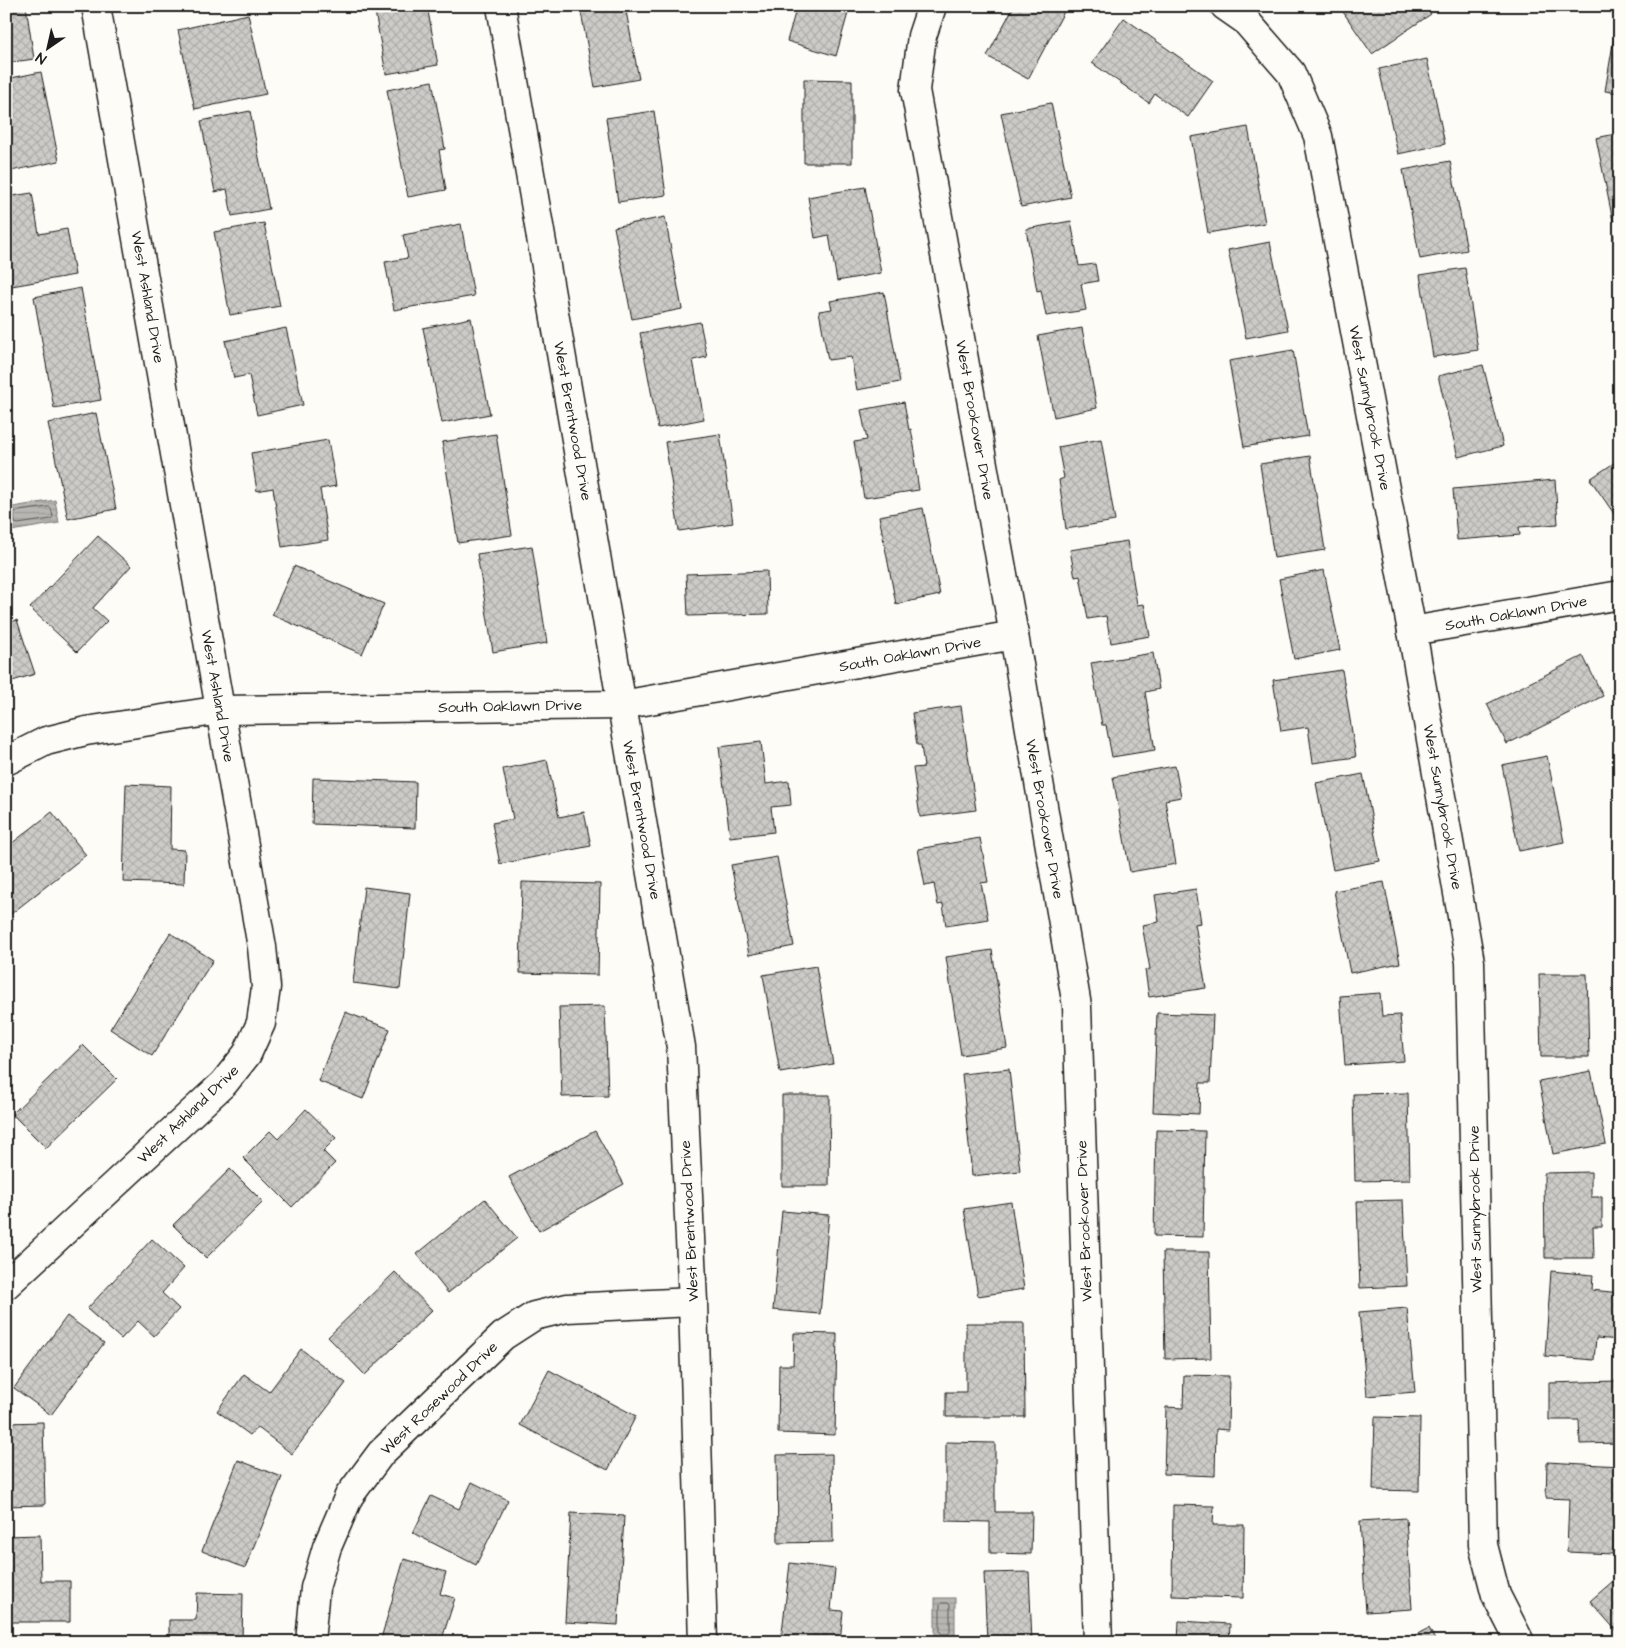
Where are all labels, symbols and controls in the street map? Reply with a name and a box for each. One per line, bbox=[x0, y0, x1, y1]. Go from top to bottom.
north arrow bbox=[22, 22, 72, 72]
text: N bbox=[32, 47, 51, 69]
street label: West Ashland Drive bbox=[126, 229, 169, 365]
street label: West Sunnybrook Drive bbox=[1342, 324, 1396, 492]
street label: West Brookover Drive bbox=[950, 339, 999, 502]
street label: West Brentwood Drive bbox=[548, 340, 597, 502]
street label: South Oaklawn Drive bbox=[1443, 591, 1589, 636]
street label: West Ashland Drive bbox=[196, 628, 239, 764]
street label: South Oaklawn Drive bbox=[837, 632, 983, 677]
street label: South Oaklawn Drive bbox=[438, 695, 582, 718]
street label: West Sunnybrook Drive bbox=[1417, 723, 1467, 891]
street label: West Brookover Drive bbox=[1020, 738, 1069, 901]
street label: West Brentwood Drive bbox=[617, 739, 666, 901]
street label: West Ashland Drive bbox=[133, 1060, 244, 1168]
street label: West Sunnybrook Drive bbox=[1464, 1125, 1488, 1293]
street label: West Brentwood Drive bbox=[675, 1140, 704, 1302]
street label: West Brookover Drive bbox=[1071, 1140, 1098, 1302]
street label: West Rosewood Drive bbox=[376, 1337, 503, 1460]

